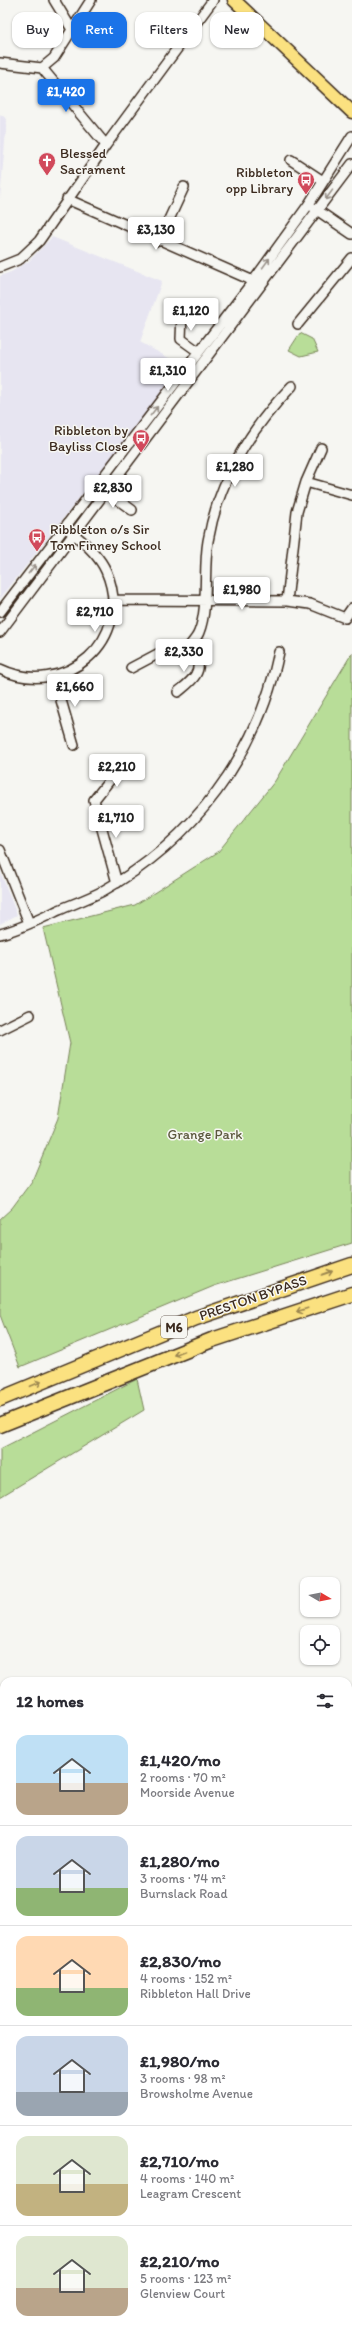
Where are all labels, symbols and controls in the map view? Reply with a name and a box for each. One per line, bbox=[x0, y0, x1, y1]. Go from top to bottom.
chip: Buy bbox=[12, 12, 63, 48]
chip: Rent bbox=[71, 12, 127, 48]
chip: Filters bbox=[135, 12, 202, 48]
chip: New bbox=[210, 12, 264, 48]
pin: £1,420 bbox=[33, 79, 99, 113]
text: £1,420 bbox=[47, 84, 85, 99]
place label: Blessed Sacrament bbox=[60, 145, 126, 178]
church icon: Blessed Sacrament bbox=[37, 151, 57, 176]
place label: Ribbleton opp Library bbox=[226, 164, 294, 197]
bus stop icon: Ribbleton opp Library bbox=[296, 170, 316, 195]
one-way arrow bbox=[325, 190, 333, 201]
pin: £3,130 bbox=[123, 217, 189, 251]
text: £3,130 bbox=[137, 222, 175, 237]
one-way arrow bbox=[262, 257, 270, 268]
pin: £1,120 bbox=[158, 298, 224, 332]
text: £1,120 bbox=[173, 303, 209, 318]
pin: £1,310 bbox=[135, 358, 201, 392]
text: £1,310 bbox=[149, 363, 187, 378]
one-way arrow bbox=[149, 405, 158, 416]
place label: Ribbleton by Bayliss Close bbox=[49, 422, 128, 455]
bus stop icon: Ribbleton by Bayliss Close bbox=[131, 428, 151, 453]
pin: £1,280 bbox=[202, 454, 268, 488]
text: £1,280 bbox=[216, 459, 254, 474]
pin: £2,830 bbox=[80, 475, 146, 509]
text: £2,830 bbox=[93, 480, 133, 495]
place label: Ribbleton o/s Sir Tom Finney School bbox=[50, 521, 161, 554]
bus stop icon: Ribbleton o/s Sir Tom Finney School bbox=[27, 527, 47, 552]
one-way arrow bbox=[27, 564, 36, 575]
pin: £1,980 bbox=[209, 577, 275, 611]
text: £1,980 bbox=[223, 582, 261, 597]
pin: £2,710 bbox=[62, 599, 128, 633]
text: £2,710 bbox=[76, 604, 114, 619]
pin: £2,330 bbox=[151, 639, 217, 673]
text: £2,330 bbox=[164, 644, 204, 659]
pin: £1,660 bbox=[42, 674, 108, 708]
text: £1,660 bbox=[56, 679, 94, 694]
pin: £2,210 bbox=[84, 754, 150, 788]
text: £2,210 bbox=[98, 759, 136, 774]
pin: £1,710 bbox=[83, 805, 149, 839]
text: £1,710 bbox=[98, 810, 134, 825]
park label: Grange Park bbox=[168, 1126, 242, 1143]
one-way arrow bbox=[321, 1269, 334, 1276]
street label: PRESTON BYPASS bbox=[197, 1272, 309, 1324]
one-way arrow bbox=[296, 1307, 308, 1315]
road number: M6 bbox=[161, 1316, 187, 1338]
one-way arrow bbox=[173, 1350, 185, 1358]
one-way arrow bbox=[30, 1380, 42, 1388]
north arrow bbox=[300, 1577, 340, 1617]
map controls bbox=[300, 1577, 340, 1665]
button: locate bbox=[300, 1625, 340, 1665]
icon: filters bbox=[314, 1690, 336, 1712]
text: 12 homes bbox=[16, 1691, 84, 1711]
text: £1,420/mo bbox=[140, 1750, 221, 1770]
icon: home bbox=[48, 1751, 96, 1799]
text: 2 rooms · 70 m² bbox=[140, 1770, 226, 1785]
text: Moorside Avenue bbox=[140, 1785, 235, 1800]
text: £1,280/mo bbox=[140, 1851, 220, 1871]
icon: home bbox=[48, 1852, 96, 1900]
text: 3 rooms · 74 m² bbox=[140, 1871, 226, 1886]
text: Burnslack Road bbox=[140, 1886, 228, 1901]
text: £2,830/mo bbox=[140, 1951, 221, 1971]
icon: home bbox=[48, 1952, 96, 2000]
text: 4 rooms · 152 m² bbox=[140, 1971, 232, 1986]
text: Ribbleton Hall Drive bbox=[140, 1986, 251, 2001]
text: £1,980/mo bbox=[140, 2051, 220, 2071]
icon: home bbox=[48, 2052, 96, 2100]
text: 3 rooms · 98 m² bbox=[140, 2071, 226, 2086]
text: Browsholme Avenue bbox=[140, 2086, 253, 2101]
text: £2,710/mo bbox=[140, 2151, 219, 2171]
icon: home bbox=[48, 2152, 96, 2200]
text: 4 rooms · 140 m² bbox=[140, 2171, 234, 2186]
text: Leagram Crescent bbox=[140, 2186, 241, 2201]
text: £2,210/mo bbox=[140, 2251, 219, 2271]
icon: home bbox=[48, 2252, 96, 2300]
text: 5 rooms · 123 m² bbox=[140, 2271, 231, 2286]
text: Glenview Court bbox=[140, 2286, 225, 2301]

